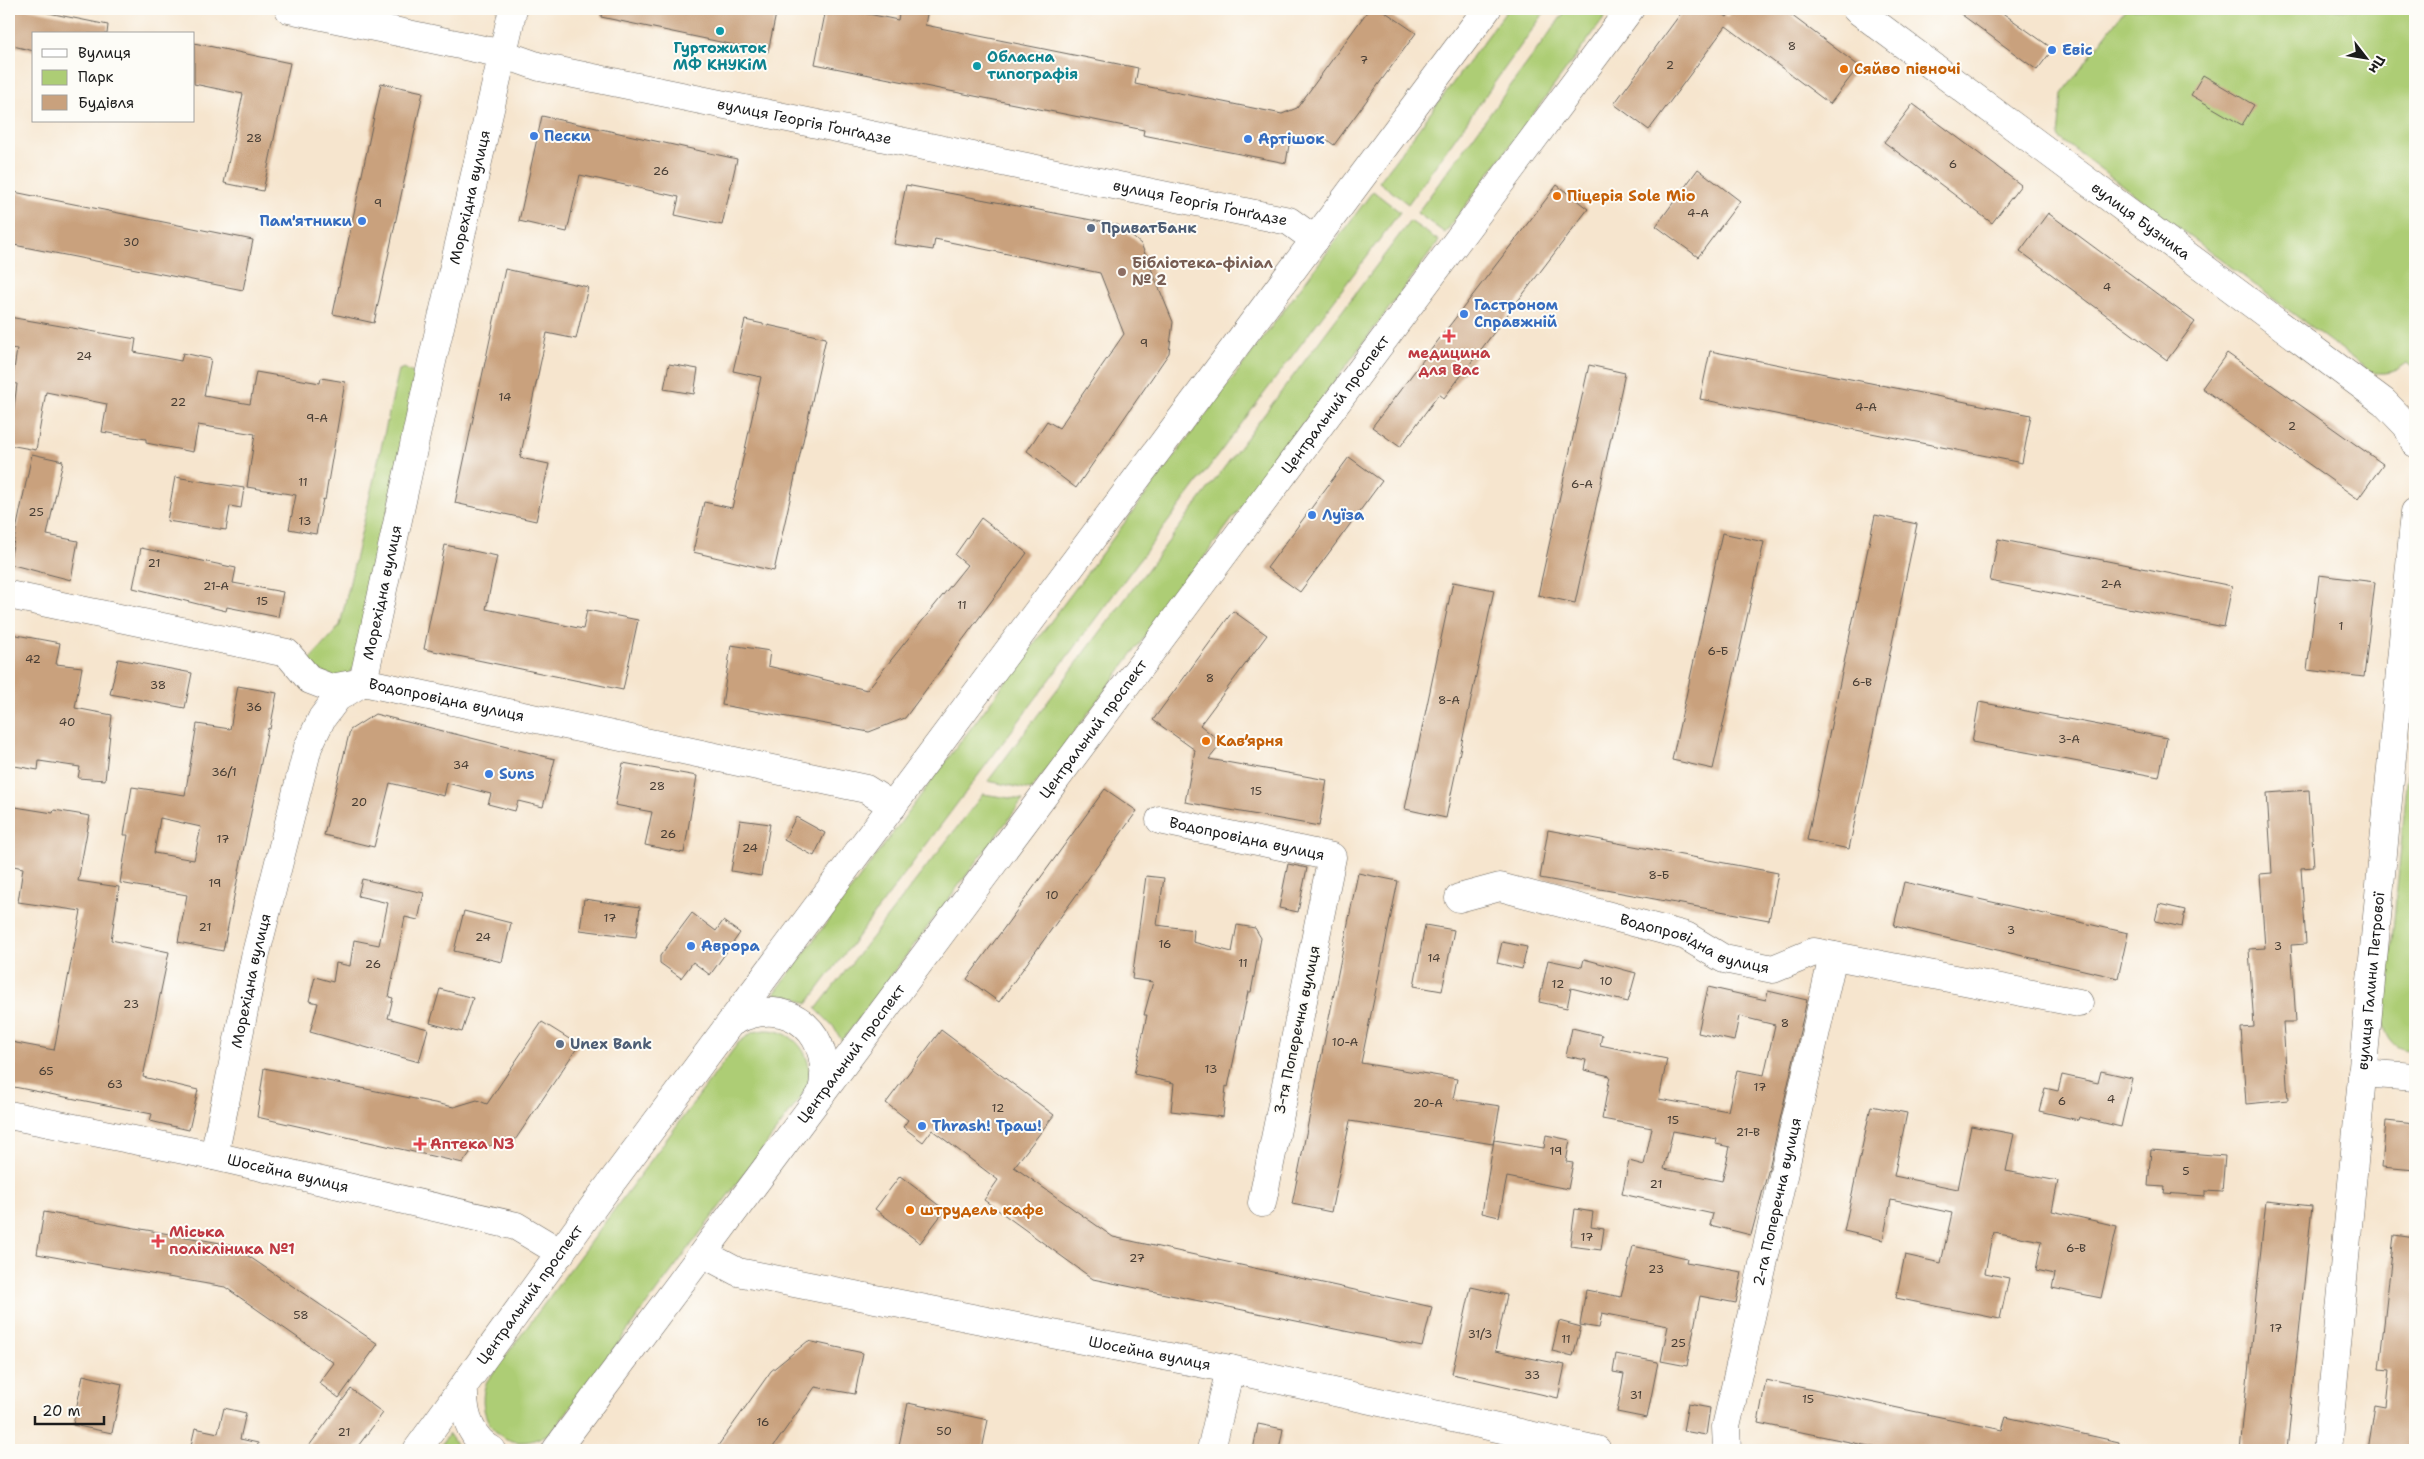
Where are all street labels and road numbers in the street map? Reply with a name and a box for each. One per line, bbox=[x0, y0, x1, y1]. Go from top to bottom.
street label: вулиця Георгія Ґонґадзе bbox=[716, 94, 894, 149]
street label: Морехідна вулиця bbox=[445, 128, 495, 266]
street label: вулиця Георгія Ґонґадзе bbox=[1111, 175, 1289, 230]
street label: вулиця Бузника bbox=[2087, 177, 2195, 265]
street label: Центральний проспект bbox=[1277, 331, 1394, 478]
street label: Морехідна вулиця bbox=[358, 523, 406, 662]
street label: Центральний проспект bbox=[1035, 655, 1152, 803]
street label: Водопровідна вулиця bbox=[367, 674, 526, 726]
street label: Водопровідна вулиця bbox=[1167, 812, 1327, 865]
street label: вулиця Галини Петрової bbox=[2353, 890, 2389, 1071]
street label: Водопровідна вулиця bbox=[1618, 909, 1771, 978]
street label: Морехідна вулиця bbox=[226, 911, 276, 1050]
street label: 3-тя Поперечна вулиця bbox=[1269, 944, 1325, 1116]
street label: Центральний проспект bbox=[793, 980, 910, 1128]
street label: 2-га Поперечна вулиця bbox=[1748, 1116, 1806, 1288]
street label: Шосейна вулиця bbox=[225, 1149, 351, 1197]
street label: Центральний проспект bbox=[472, 1220, 588, 1369]
street label: Шосейна вулиця bbox=[1087, 1331, 1212, 1375]

